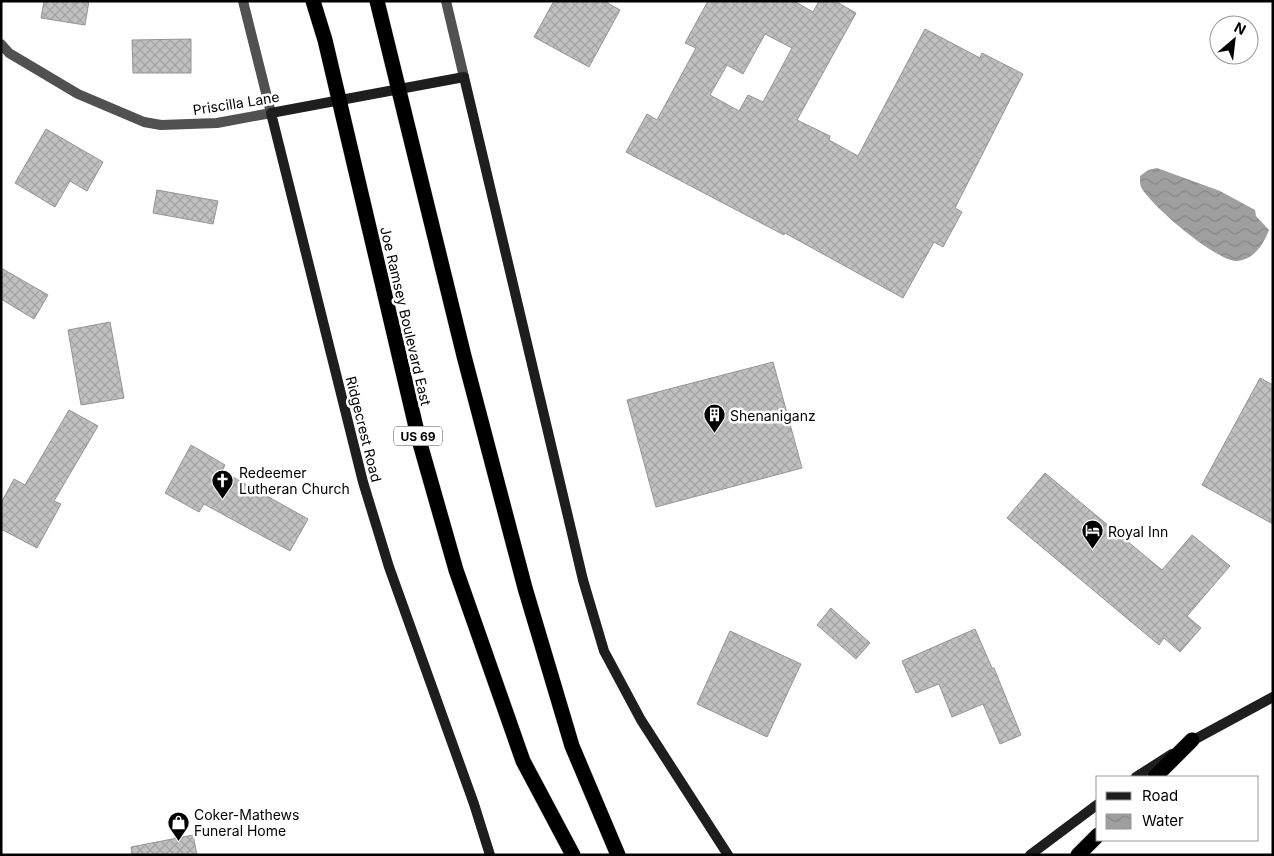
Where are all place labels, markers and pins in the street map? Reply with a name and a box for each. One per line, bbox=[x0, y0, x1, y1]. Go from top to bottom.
building icon: Shenaniganz bbox=[702, 403, 726, 434]
place label: Shenaniganz bbox=[730, 407, 816, 424]
place label: Redeemer Lutheran Church bbox=[239, 464, 350, 497]
church icon: Redeemer Lutheran Church bbox=[211, 468, 235, 499]
hotel icon: Royal Inn bbox=[1080, 519, 1104, 550]
place label: Royal Inn bbox=[1108, 523, 1168, 540]
place label: Coker-Mathews Funeral Home bbox=[194, 806, 299, 839]
shop icon: Coker-Mathews Funeral Home bbox=[166, 810, 190, 841]

